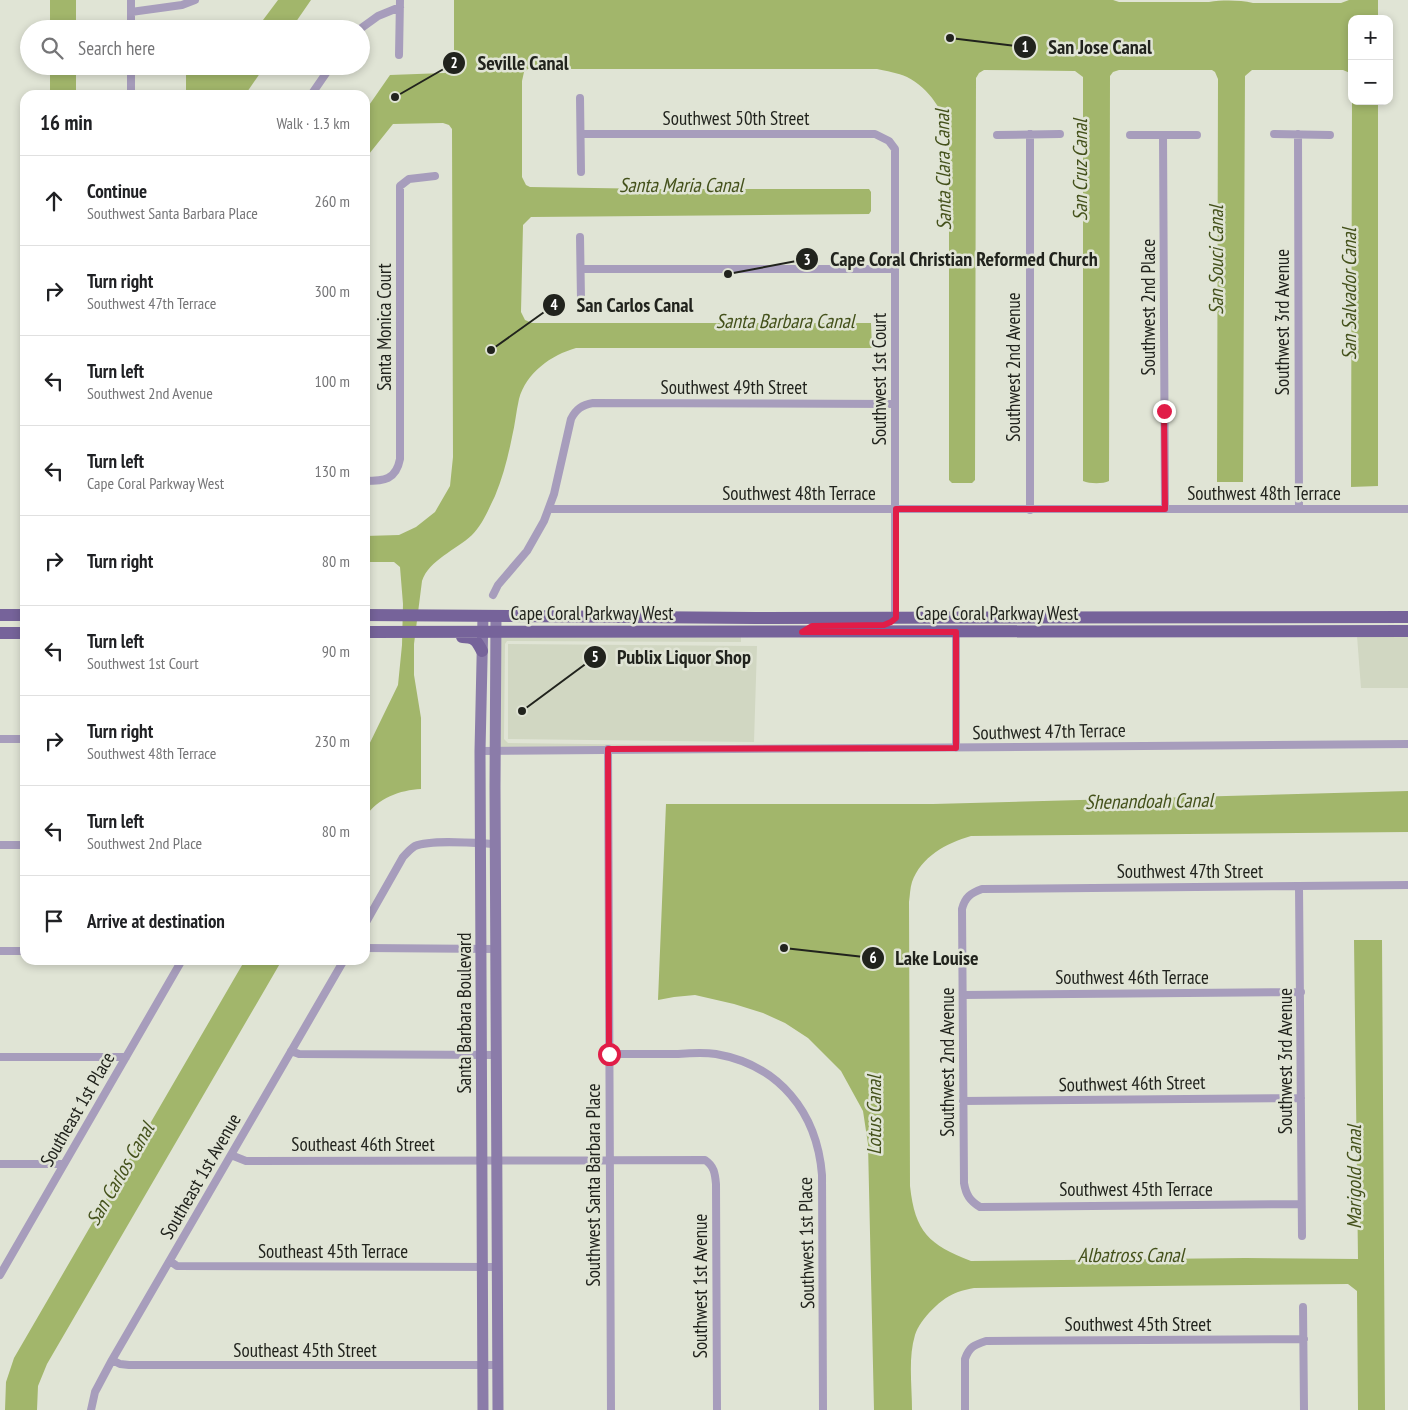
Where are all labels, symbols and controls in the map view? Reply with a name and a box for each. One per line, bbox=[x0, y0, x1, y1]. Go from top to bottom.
map controls bbox=[1348, 15, 1393, 105]
button: + bbox=[1348, 15, 1393, 60]
search box bbox=[20, 20, 370, 75]
callout: San Jose Canal bbox=[1013, 30, 1162, 65]
icon: search bbox=[38, 34, 66, 62]
text: San Jose Canal bbox=[1048, 34, 1152, 60]
text: Search here bbox=[78, 36, 155, 60]
text: 1 bbox=[1021, 37, 1029, 56]
callout: Seville Canal bbox=[442, 46, 578, 81]
text: Seville Canal bbox=[477, 50, 569, 76]
text: 2 bbox=[450, 53, 458, 72]
button: − bbox=[1348, 60, 1393, 105]
street label: Southwest 50th Street bbox=[663, 106, 810, 130]
water label: Santa Clara Canal bbox=[929, 107, 957, 231]
text: 16 min bbox=[40, 109, 92, 136]
text: Walk · 1.3 km bbox=[276, 113, 350, 133]
water label: San Cruz Canal bbox=[1067, 117, 1093, 221]
water label: Santa Maria Canal bbox=[619, 172, 745, 198]
text: Continue bbox=[87, 179, 147, 203]
icon: ahead bbox=[40, 187, 68, 215]
text: 260 m bbox=[315, 191, 350, 211]
text: Southwest Santa Barbara Place bbox=[87, 203, 258, 223]
water label: San Souci Canal bbox=[1203, 203, 1229, 315]
water label: San Salvador Canal bbox=[1336, 226, 1362, 360]
street label: Southwest 2nd Place bbox=[1136, 238, 1160, 375]
callout: Cape Coral Christian Reformed Church bbox=[795, 242, 1108, 277]
text: Cape Coral Christian Reformed Church bbox=[830, 246, 1098, 272]
street label: Southwest 3rd Avenue bbox=[1270, 249, 1294, 395]
text: 3 bbox=[803, 250, 811, 269]
street label: Santa Monica Court bbox=[372, 262, 396, 391]
text: Turn right bbox=[87, 269, 153, 293]
icon: right bbox=[40, 277, 68, 305]
text: 300 m bbox=[315, 281, 350, 301]
callout: San Carlos Canal bbox=[541, 287, 704, 322]
text: San Carlos Canal bbox=[577, 292, 694, 318]
street label: Southwest 2nd Avenue bbox=[1001, 292, 1025, 442]
text: Southwest 47th Terrace bbox=[87, 293, 216, 313]
text: 4 bbox=[550, 295, 558, 314]
water label: Santa Barbara Canal bbox=[716, 308, 857, 334]
street label: Southwest 1st Court bbox=[867, 312, 891, 445]
text: Turn left bbox=[87, 359, 144, 383]
icon: left bbox=[40, 367, 68, 395]
text: 100 m bbox=[315, 371, 350, 391]
street label: Southwest 49th Street bbox=[661, 375, 808, 399]
text: Southwest 2nd Avenue bbox=[87, 383, 213, 403]
route end bbox=[1153, 400, 1176, 423]
text: Turn left bbox=[87, 449, 144, 473]
icon: left bbox=[40, 457, 68, 485]
text: 130 m bbox=[315, 461, 350, 481]
text: Cape Coral Parkway West bbox=[87, 473, 224, 493]
street label: Southwest 48th Terrace bbox=[722, 481, 876, 505]
street label: Southwest 48th Terrace bbox=[1187, 481, 1341, 505]
icon: right bbox=[40, 547, 68, 575]
text: Turn right bbox=[87, 549, 153, 573]
text: 80 m bbox=[322, 551, 350, 571]
street label: Cape Coral Parkway West bbox=[511, 601, 674, 625]
street label: Cape Coral Parkway West bbox=[916, 601, 1079, 625]
text: Turn left bbox=[87, 629, 144, 653]
icon: left bbox=[40, 637, 68, 665]
callout: Publix Liquor Shop bbox=[582, 640, 762, 675]
text: 90 m bbox=[322, 641, 350, 661]
text: Publix Liquor Shop bbox=[617, 644, 751, 670]
text: 5 bbox=[591, 647, 599, 666]
text: Southwest 1st Court bbox=[87, 653, 199, 673]
street label: Southwest 47th Terrace bbox=[972, 718, 1126, 744]
text: Turn right bbox=[87, 719, 153, 743]
icon: right bbox=[40, 727, 68, 755]
text: 230 m bbox=[315, 731, 350, 751]
text: Southwest 48th Terrace bbox=[87, 743, 216, 763]
water label: Shenandoah Canal bbox=[1085, 787, 1215, 815]
text: Turn left bbox=[87, 809, 144, 833]
icon: left bbox=[40, 817, 68, 845]
text: 80 m bbox=[322, 821, 350, 841]
text: Southwest 2nd Place bbox=[87, 833, 202, 853]
street label: Southwest 47th Street bbox=[1117, 859, 1264, 883]
icon: arrive bbox=[40, 907, 68, 935]
text: Arrive at destination bbox=[87, 909, 225, 933]
street label: Santa Barbara Boulevard bbox=[452, 932, 476, 1094]
callout: Lake Louise bbox=[861, 940, 989, 975]
text: Lake Louise bbox=[895, 945, 979, 971]
text: 6 bbox=[869, 948, 877, 967]
street label: Southwest 46th Terrace bbox=[1055, 965, 1209, 989]
street label: Southwest 2nd Avenue bbox=[935, 987, 959, 1137]
street label: Southwest 3rd Avenue bbox=[1273, 988, 1297, 1134]
route start bbox=[598, 1043, 621, 1066]
street label: Southeast 1st Place bbox=[35, 1047, 120, 1171]
street label: Southwest 46th Street bbox=[1058, 1070, 1206, 1096]
water label: Lotus Canal bbox=[861, 1073, 887, 1155]
street label: Southwest Santa Barbara Place bbox=[581, 1083, 605, 1286]
street label: Southeast 1st Avenue bbox=[154, 1109, 246, 1243]
water label: San Carlos Canal bbox=[80, 1116, 161, 1230]
water label: Marigold Canal bbox=[1341, 1123, 1367, 1229]
street label: Southeast 46th Street bbox=[291, 1132, 435, 1156]
street label: Southwest 1st Place bbox=[793, 1177, 819, 1309]
street label: Southwest 45th Terrace bbox=[1059, 1177, 1213, 1201]
street label: Southwest 1st Avenue bbox=[688, 1214, 712, 1358]
street label: Southeast 45th Terrace bbox=[258, 1239, 408, 1263]
water label: Albatross Canal bbox=[1078, 1242, 1187, 1268]
street label: Southwest 45th Street bbox=[1065, 1312, 1212, 1336]
street label: Southeast 45th Street bbox=[233, 1338, 377, 1362]

